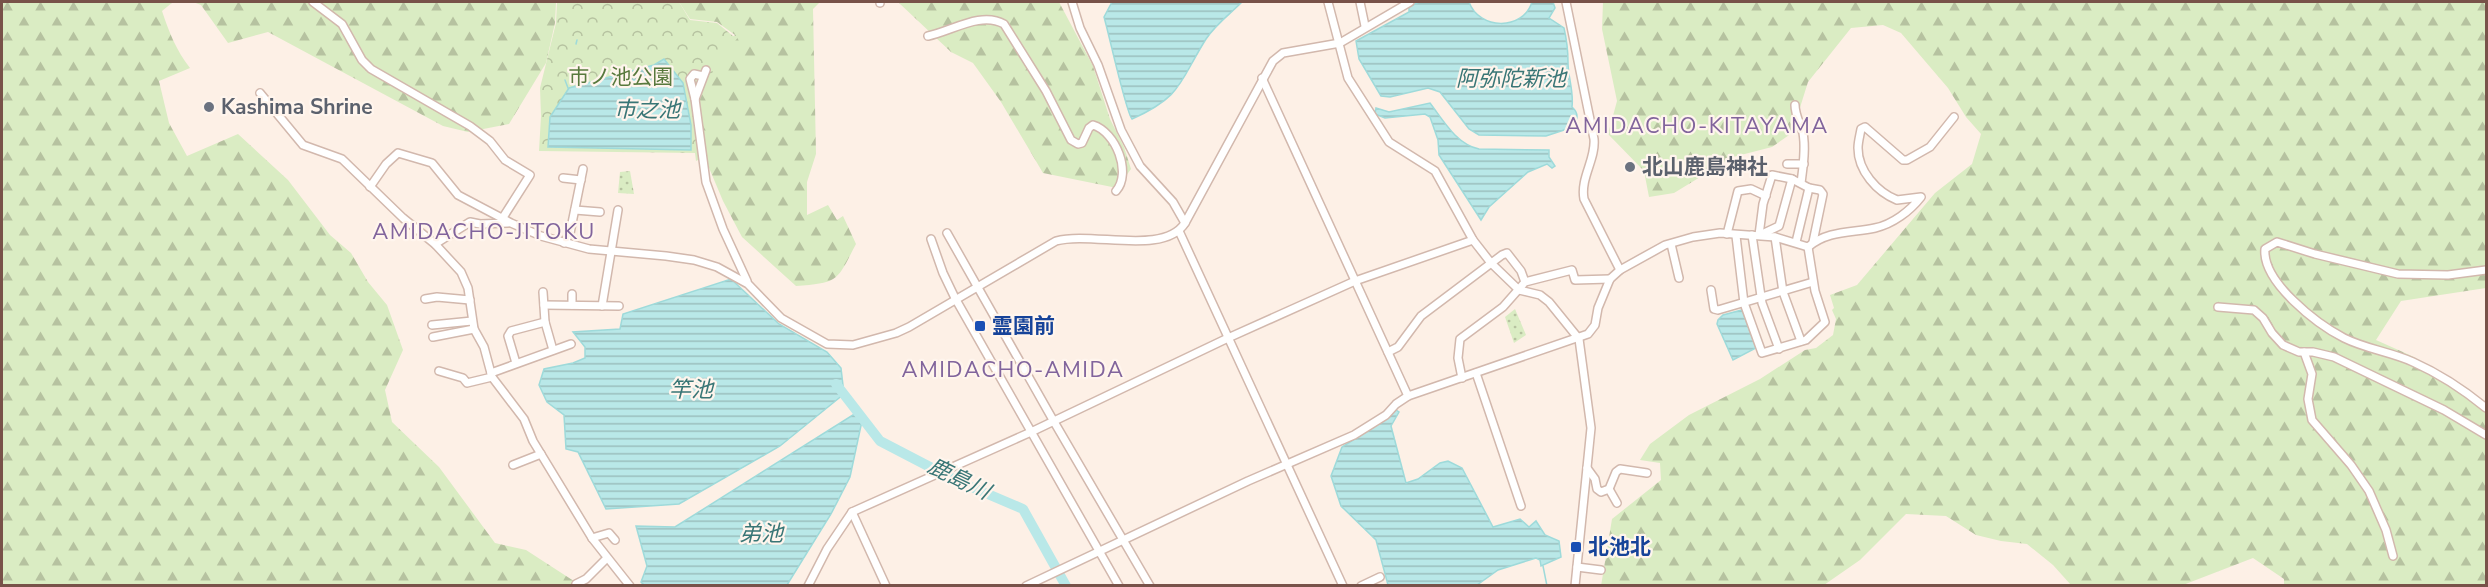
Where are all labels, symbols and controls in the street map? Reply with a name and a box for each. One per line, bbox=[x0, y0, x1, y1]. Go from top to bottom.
park label: 市ノ池公園 bbox=[569, 63, 674, 91]
water label: 阿弥陀新池 bbox=[1456, 64, 1568, 94]
place label: Kashima Shrine bbox=[221, 93, 373, 121]
water label: 市之池 bbox=[614, 95, 682, 125]
marker: Kashima Shrine bbox=[202, 100, 216, 114]
district label: AMIDACHO-KITAYAMA bbox=[1565, 111, 1829, 141]
place label: 北山鹿島神社 bbox=[1642, 153, 1768, 181]
marker: 北山鹿島神社 bbox=[1623, 160, 1637, 174]
district label: AMIDACHO-JITOKU bbox=[372, 217, 596, 247]
place label: 霊園前 bbox=[992, 312, 1055, 340]
marker: 霊園前 bbox=[973, 319, 987, 333]
district label: AMIDACHO-AMIDA bbox=[901, 355, 1125, 385]
water label: 竿池 bbox=[669, 375, 715, 405]
water label: 鹿島川 bbox=[923, 451, 997, 508]
water label: 弟池 bbox=[739, 519, 785, 549]
place label: 北池北 bbox=[1588, 533, 1651, 561]
marker: 北池北 bbox=[1569, 540, 1583, 554]

